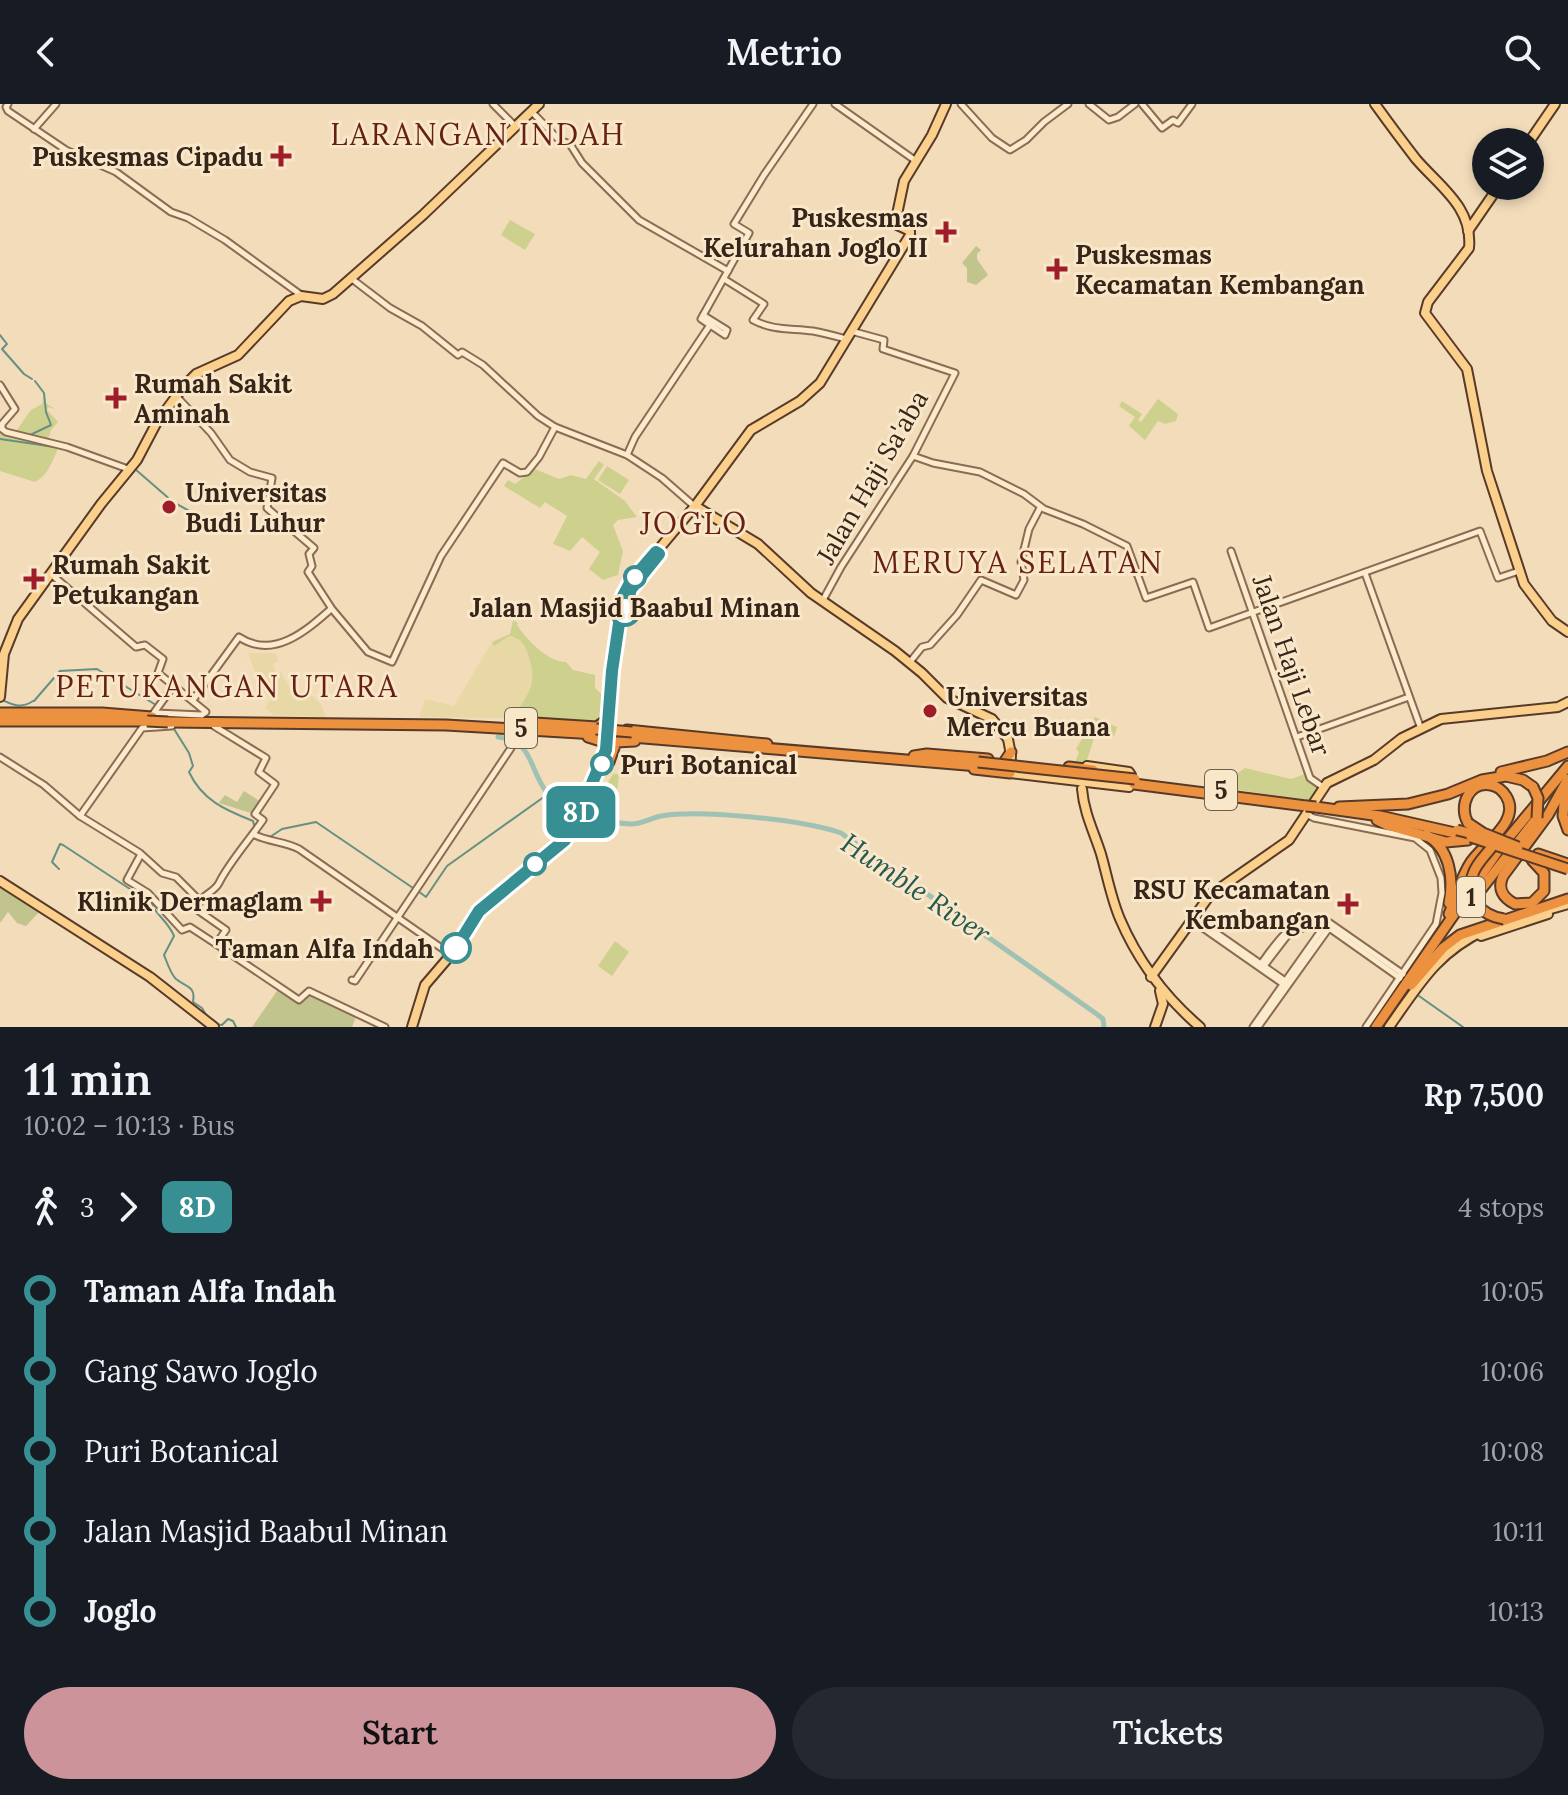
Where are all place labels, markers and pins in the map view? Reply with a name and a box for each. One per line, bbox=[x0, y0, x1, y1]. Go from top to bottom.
place label: Puskesmas Cipadu bbox=[32, 140, 263, 173]
marker: Puskesmas Cipadu bbox=[270, 145, 292, 167]
place label: Puskesmas Kelurahan Joglo II bbox=[703, 201, 928, 264]
marker: Puskesmas Kelurahan Joglo II bbox=[935, 221, 957, 243]
place label: Puskesmas Kecamatan Kembangan bbox=[1075, 238, 1365, 301]
marker: Puskesmas Kecamatan Kembangan bbox=[1046, 258, 1068, 280]
place label: Rumah Sakit Aminah bbox=[134, 367, 293, 430]
marker: Rumah Sakit Aminah bbox=[105, 387, 127, 409]
place label: Universitas Budi Luhur bbox=[185, 476, 327, 539]
marker: Universitas Budi Luhur bbox=[160, 498, 178, 516]
place label: Rumah Sakit Petukangan bbox=[52, 548, 211, 611]
marker: Jalan Masjid Baabul Minan bbox=[624, 566, 646, 588]
marker: Rumah Sakit Petukangan bbox=[23, 568, 45, 590]
place label: Jalan Masjid Baabul Minan bbox=[470, 591, 801, 624]
unlabelled marker bbox=[610, 596, 640, 626]
place label: Universitas Mercu Buana bbox=[946, 680, 1111, 743]
marker: Universitas Mercu Buana bbox=[921, 702, 939, 720]
place label: Puri Botanical bbox=[620, 748, 797, 781]
marker: Puri Botanical bbox=[591, 753, 613, 775]
unlabelled marker bbox=[524, 853, 546, 875]
place label: RSU Kecamatan Kembangan bbox=[1133, 873, 1330, 936]
place label: Klinik Dermaglam bbox=[77, 885, 303, 918]
marker: Klinik Dermaglam bbox=[310, 890, 332, 912]
marker: RSU Kecamatan Kembangan bbox=[1337, 893, 1359, 915]
place label: Taman Alfa Indah bbox=[216, 932, 434, 965]
marker: Taman Alfa Indah bbox=[441, 933, 471, 963]

